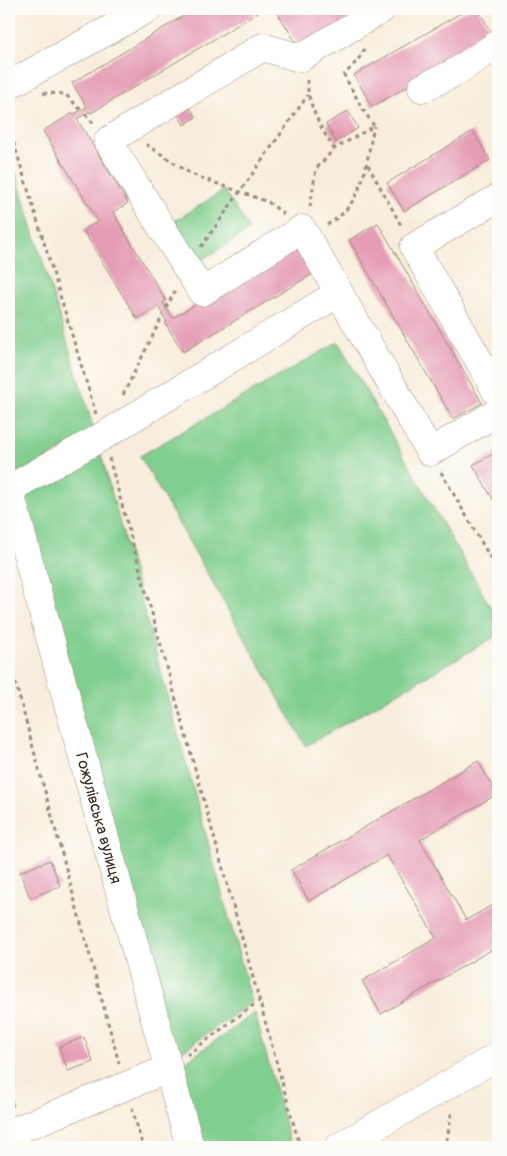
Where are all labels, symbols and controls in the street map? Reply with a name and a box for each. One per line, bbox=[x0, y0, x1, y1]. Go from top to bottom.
street label: Гожулівська вулиця bbox=[71, 750, 126, 886]

